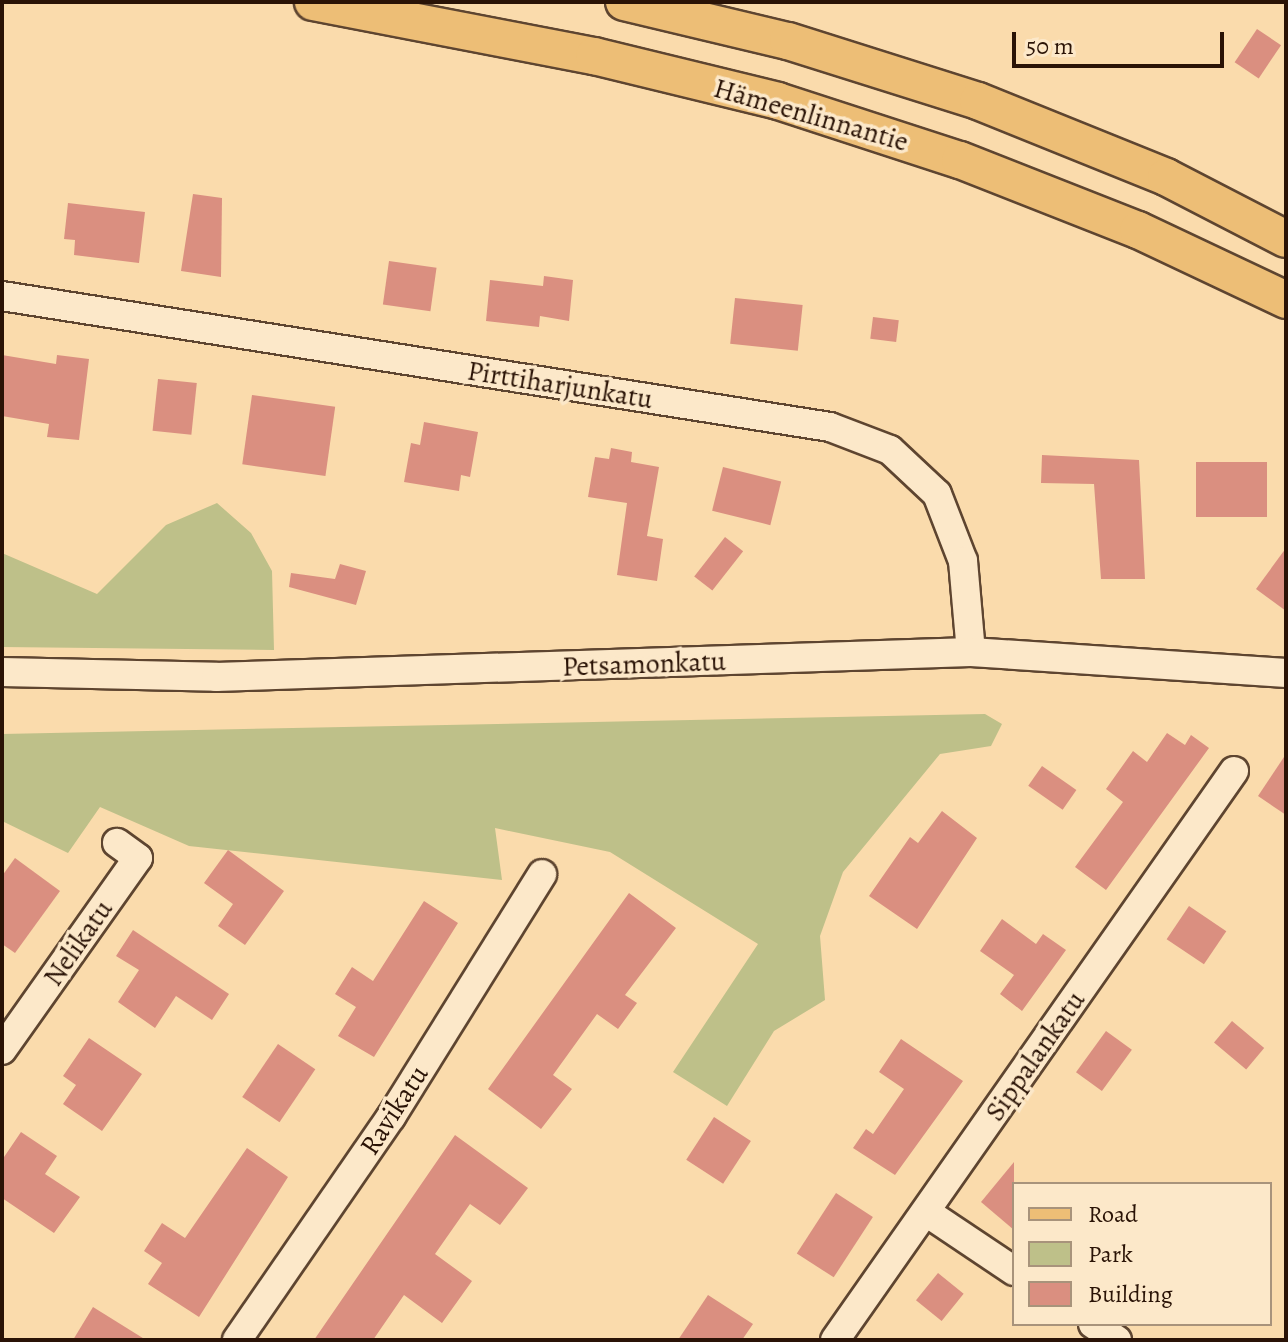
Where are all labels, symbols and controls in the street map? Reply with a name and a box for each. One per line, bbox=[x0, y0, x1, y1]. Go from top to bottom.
scale bar bbox=[1016, 16, 1228, 66]
text: 50 m bbox=[1026, 30, 1074, 62]
street label: Hämeenlinnantie bbox=[710, 71, 912, 159]
street label: Pirttiharjunkatu bbox=[465, 354, 655, 416]
street label: Petsamonkatu bbox=[562, 644, 726, 684]
street label: Nelikatu bbox=[36, 893, 120, 993]
street label: Sippalankatu bbox=[978, 984, 1092, 1128]
street label: Ravikatu bbox=[353, 1059, 435, 1161]
legend bbox=[1012, 1182, 1272, 1326]
text: Road bbox=[1088, 1198, 1138, 1230]
text: Park bbox=[1088, 1238, 1133, 1270]
text: Building bbox=[1088, 1278, 1173, 1310]

